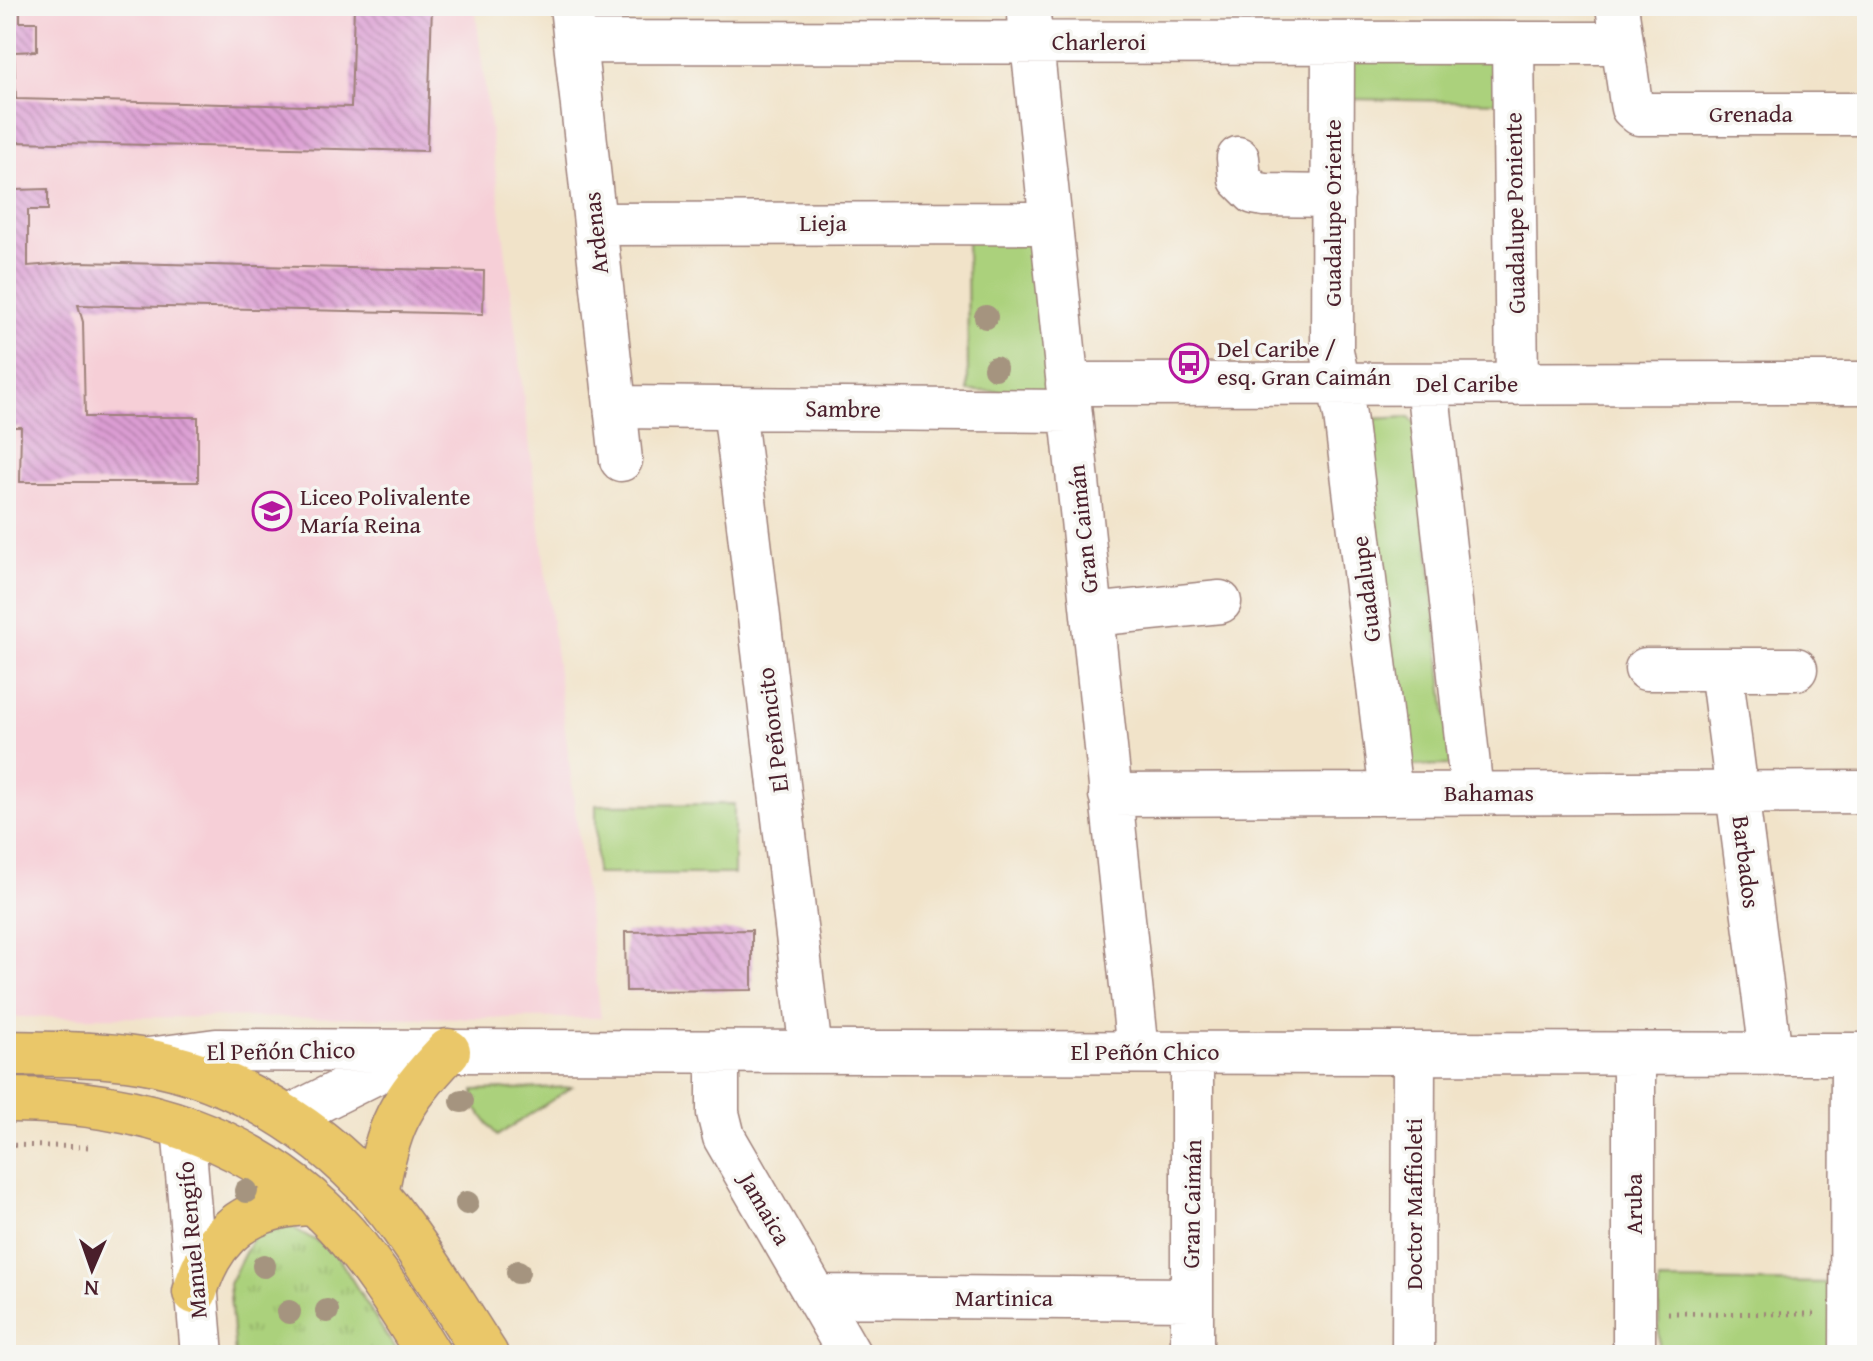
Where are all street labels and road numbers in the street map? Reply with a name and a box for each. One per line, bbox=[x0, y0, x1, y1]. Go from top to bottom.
street label: Charleroi bbox=[1052, 24, 1146, 59]
street label: Grenada bbox=[1709, 96, 1794, 131]
street label: Guadalupe Poniente bbox=[1495, 112, 1534, 314]
street label: Guadalupe Oriente bbox=[1315, 119, 1350, 307]
street label: Ardenas bbox=[574, 190, 617, 276]
street label: Lieja bbox=[799, 205, 847, 240]
street label: Del Caribe bbox=[1416, 366, 1518, 401]
street label: Sambre bbox=[805, 390, 881, 427]
street label: Gran Caimán bbox=[1058, 462, 1107, 595]
street label: Guadalupe bbox=[1342, 534, 1389, 644]
street label: El Peñoncito bbox=[747, 666, 798, 795]
street label: Bahamas bbox=[1444, 775, 1534, 810]
street label: Barbados bbox=[1723, 814, 1770, 910]
street label: El Peñón Chico bbox=[206, 1032, 356, 1069]
street label: El Peñón Chico bbox=[1071, 1034, 1219, 1069]
street label: Doctor Maffioleti bbox=[1396, 1118, 1431, 1290]
street label: Gran Caimán bbox=[1173, 1138, 1210, 1269]
street label: Manuel Rengifo bbox=[167, 1160, 216, 1320]
street label: Jamaica bbox=[729, 1163, 801, 1252]
street label: Aruba bbox=[1616, 1173, 1651, 1235]
street label: Martinica bbox=[955, 1280, 1054, 1315]

